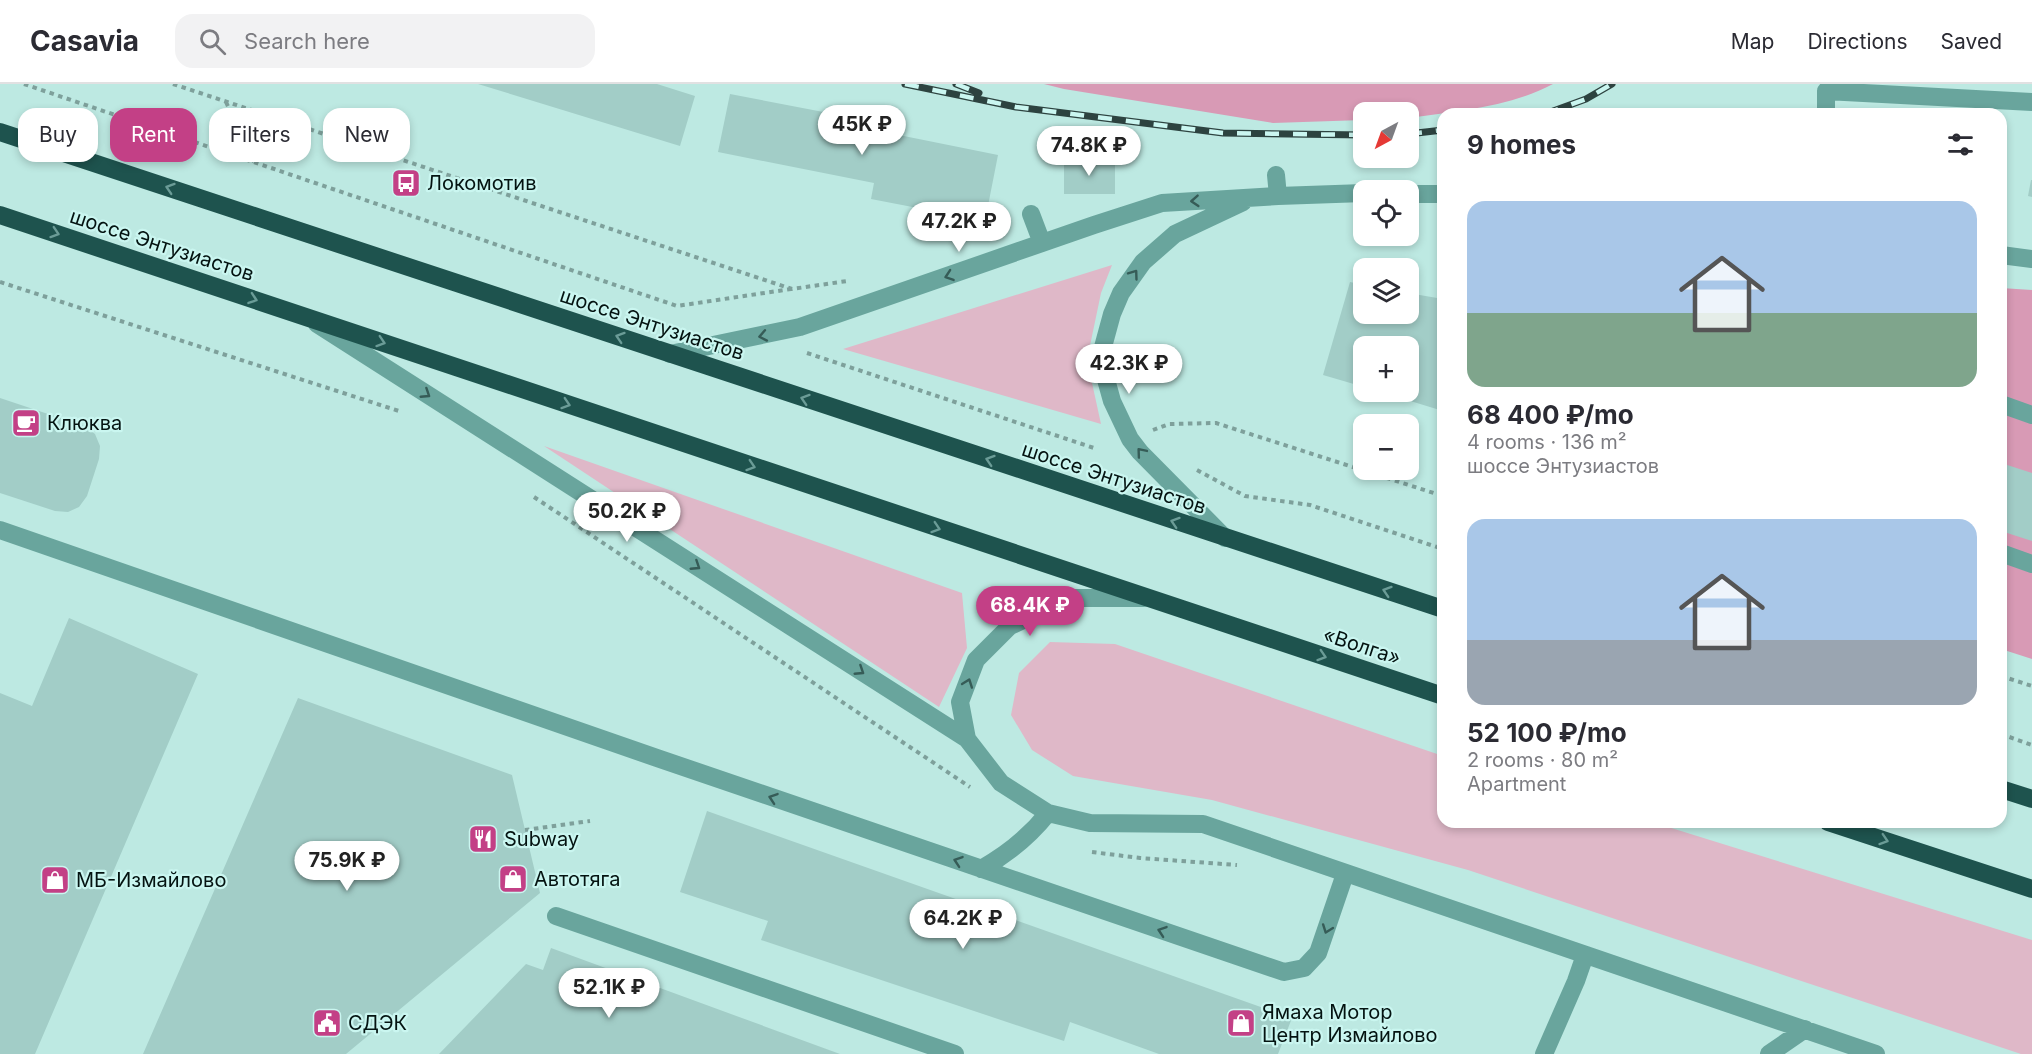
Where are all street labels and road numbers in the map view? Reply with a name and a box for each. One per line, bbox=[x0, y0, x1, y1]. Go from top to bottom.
street label: шоссе Энтузиастов bbox=[67, 204, 257, 286]
street label: шоссе Энтузиастов bbox=[557, 283, 747, 365]
street label: шоссе Энтузиастов bbox=[1019, 437, 1209, 519]
street label: «Волга» bbox=[1320, 622, 1404, 670]

